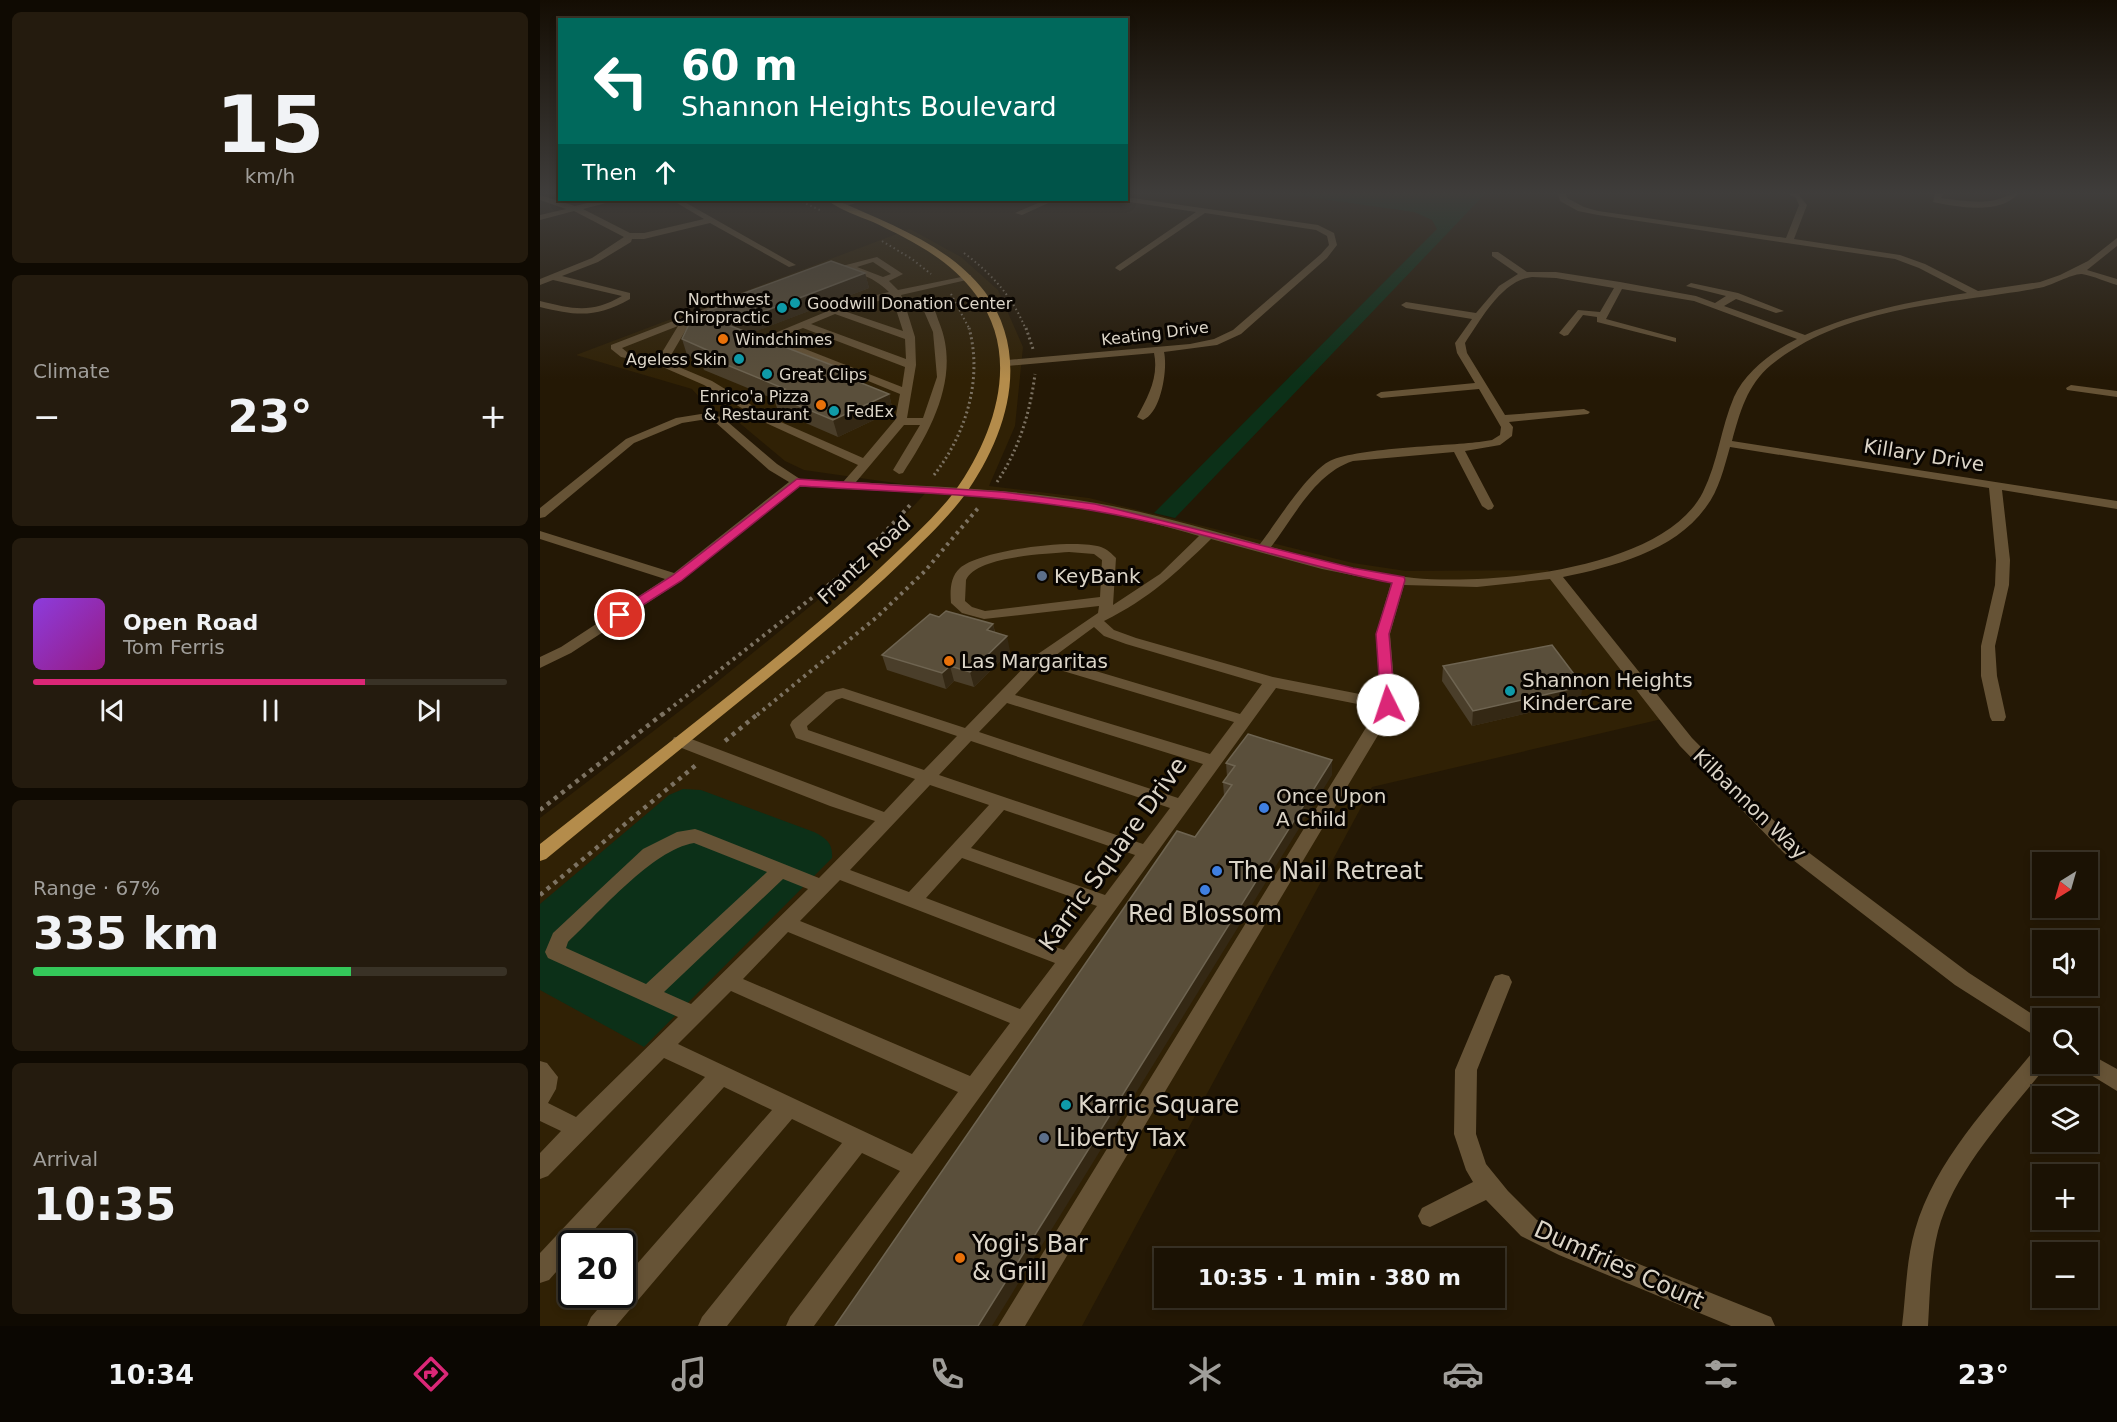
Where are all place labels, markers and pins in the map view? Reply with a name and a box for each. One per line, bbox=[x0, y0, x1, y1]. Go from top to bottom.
place label: Northwest Chiropractic bbox=[673, 290, 770, 327]
place label: Goodwill Donation Center bbox=[807, 294, 1013, 313]
marker: Goodwill Donation Center bbox=[788, 296, 802, 310]
marker: Northwest Chiropractic bbox=[775, 301, 789, 315]
place label: Windchimes bbox=[735, 330, 832, 349]
marker: Windchimes bbox=[716, 332, 730, 346]
place label: Ageless Skin bbox=[626, 350, 727, 369]
marker: Ageless Skin bbox=[732, 352, 746, 366]
place label: Great Clips bbox=[779, 365, 867, 384]
marker: Great Clips bbox=[760, 367, 774, 381]
place label: Enrico'a Pizza & Restaurant bbox=[700, 387, 809, 424]
marker: Enrico'a Pizza & Restaurant bbox=[814, 398, 828, 412]
place label: FedEx bbox=[846, 402, 894, 421]
marker: FedEx bbox=[827, 404, 841, 418]
place label: KeyBank bbox=[1054, 564, 1141, 588]
marker: KeyBank bbox=[1035, 569, 1049, 583]
pin bbox=[594, 589, 645, 640]
place label: Las Margaritas bbox=[961, 649, 1108, 673]
marker: Las Margaritas bbox=[942, 654, 956, 668]
place label: Shannon Heights KinderCare bbox=[1522, 668, 1693, 715]
marker: Shannon Heights KinderCare bbox=[1503, 684, 1517, 698]
place label: Once Upon A Child bbox=[1276, 784, 1386, 831]
marker: Once Upon A Child bbox=[1257, 801, 1271, 815]
place label: The Nail Retreat bbox=[1228, 857, 1423, 885]
marker: The Nail Retreat bbox=[1210, 864, 1224, 878]
marker: Red Blossom bbox=[1198, 883, 1212, 897]
place label: Red Blossom bbox=[1128, 900, 1282, 928]
place label: Karric Square bbox=[1078, 1091, 1239, 1119]
marker: Karric Square bbox=[1059, 1098, 1073, 1112]
place label: Liberty Tax bbox=[1056, 1124, 1187, 1152]
marker: Liberty Tax bbox=[1037, 1131, 1051, 1145]
place label: Yogi's Bar & Grill bbox=[971, 1230, 1088, 1286]
marker: Yogi's Bar & Grill bbox=[953, 1251, 967, 1265]

